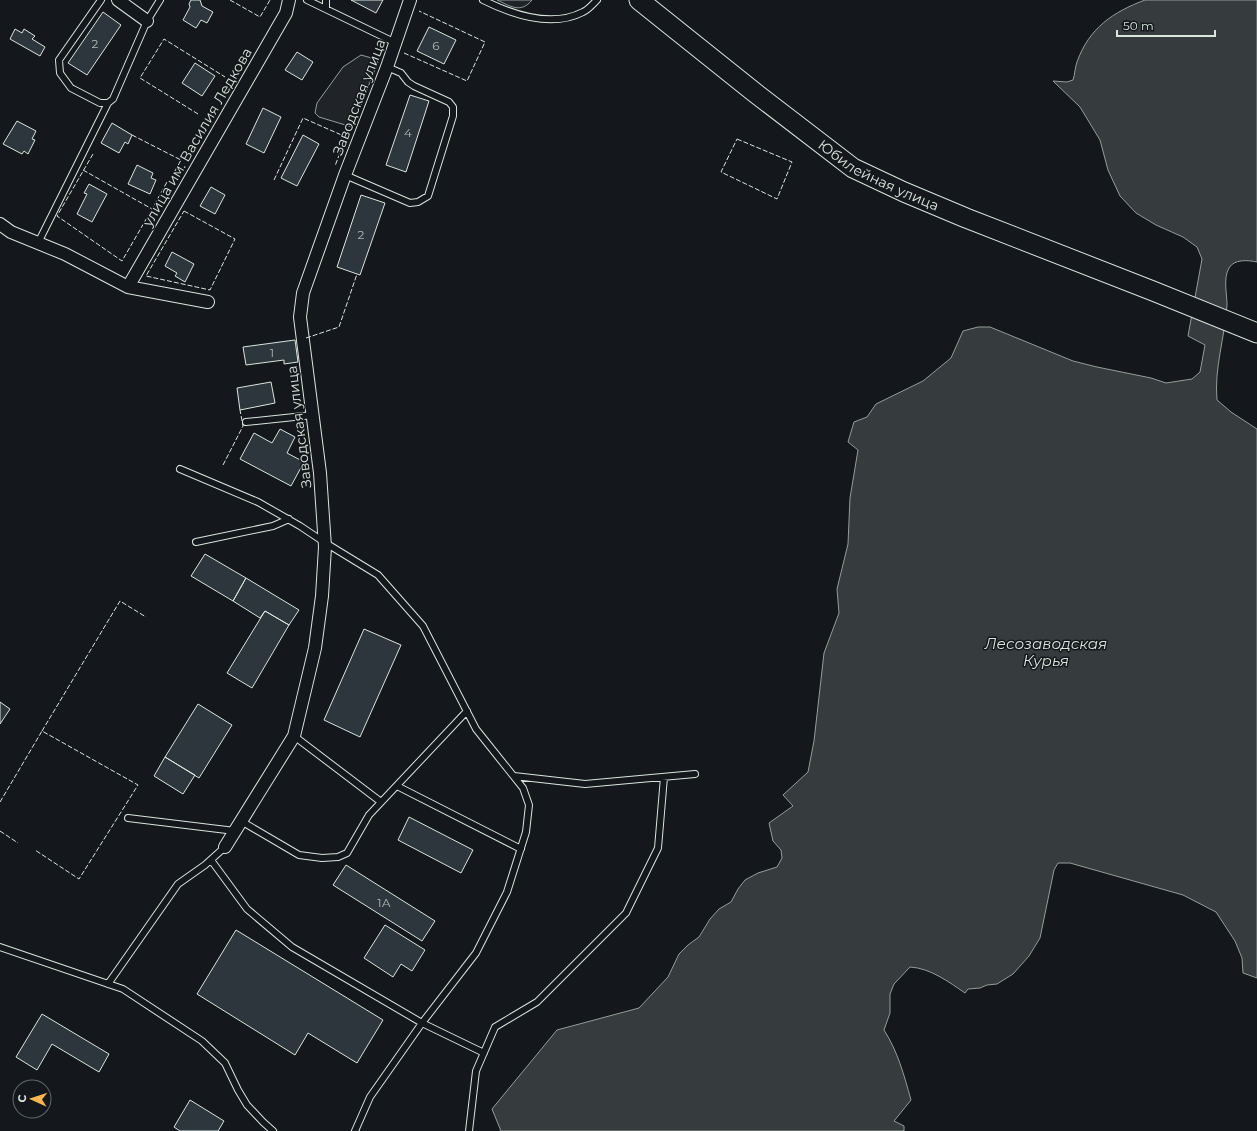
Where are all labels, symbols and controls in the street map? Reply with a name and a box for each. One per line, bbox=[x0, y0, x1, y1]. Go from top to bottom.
scale bar bbox=[1117, 12, 1215, 38]
text: 50 m bbox=[1123, 18, 1154, 33]
house number: 2 bbox=[92, 36, 99, 51]
street label: Заводская улица bbox=[329, 36, 389, 158]
house number: 6 bbox=[432, 38, 440, 53]
street label: улица им. Василия Ледкова bbox=[138, 44, 256, 231]
house number: 4 bbox=[404, 125, 412, 140]
street label: Юбилейная улица bbox=[815, 136, 942, 215]
house number: 2 bbox=[358, 227, 365, 242]
house number: 1 bbox=[270, 345, 274, 360]
street label: Заводская улица bbox=[283, 365, 315, 489]
water label: Лесозаводская Курья bbox=[984, 634, 1107, 670]
house number: 1А bbox=[377, 895, 391, 910]
north arrow bbox=[12, 1079, 52, 1119]
text: С bbox=[15, 1094, 29, 1103]

